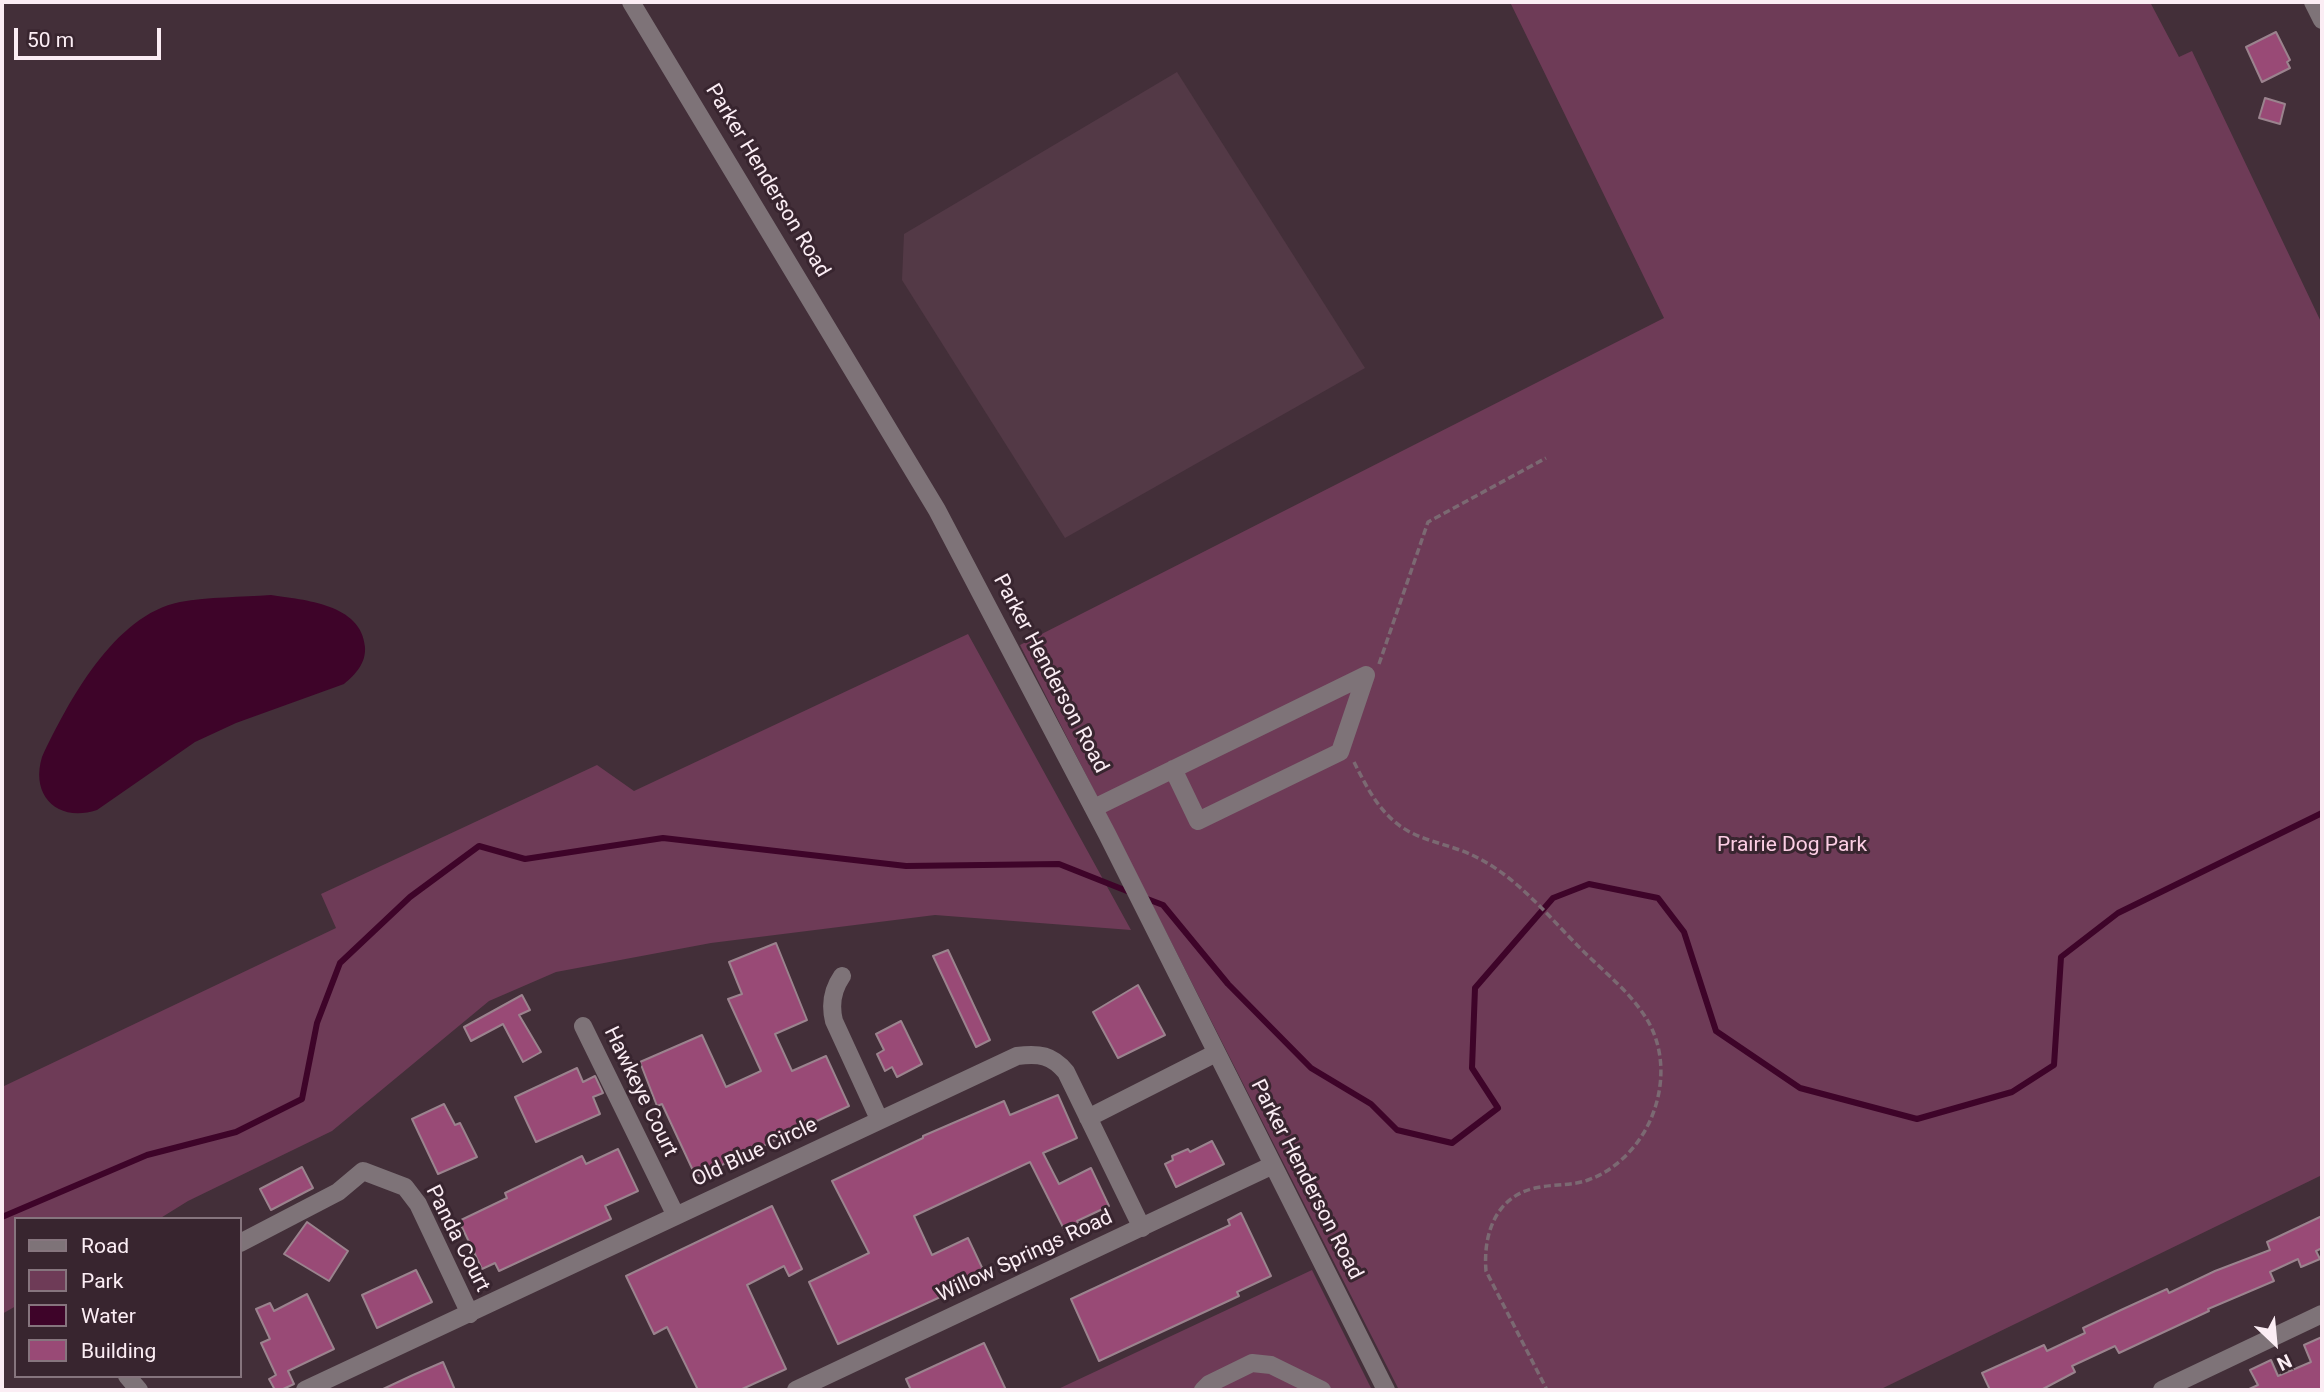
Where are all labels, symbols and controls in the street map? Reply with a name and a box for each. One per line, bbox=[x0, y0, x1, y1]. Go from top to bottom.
scale bar bbox=[18, 14, 164, 58]
text: 50 m bbox=[27, 28, 74, 52]
street label: Parker Henderson Road bbox=[699, 80, 835, 282]
street label: Parker Henderson Road bbox=[987, 570, 1113, 778]
park label: Prairie Dog Park bbox=[1717, 833, 1867, 859]
street label: Hawkeye Court bbox=[598, 1023, 682, 1161]
street label: Parker Henderson Road bbox=[1245, 1076, 1367, 1284]
street label: Old Blue Circle bbox=[688, 1113, 822, 1193]
street label: Panda Court bbox=[419, 1181, 495, 1297]
street label: Willow Springs Road bbox=[933, 1205, 1117, 1309]
legend bbox=[14, 1217, 242, 1378]
text: Road bbox=[81, 1234, 129, 1258]
text: Park bbox=[81, 1269, 123, 1293]
text: Water bbox=[81, 1304, 136, 1328]
north arrow bbox=[2240, 1308, 2310, 1378]
text: Building bbox=[81, 1339, 156, 1363]
text: N bbox=[2273, 1349, 2295, 1376]

